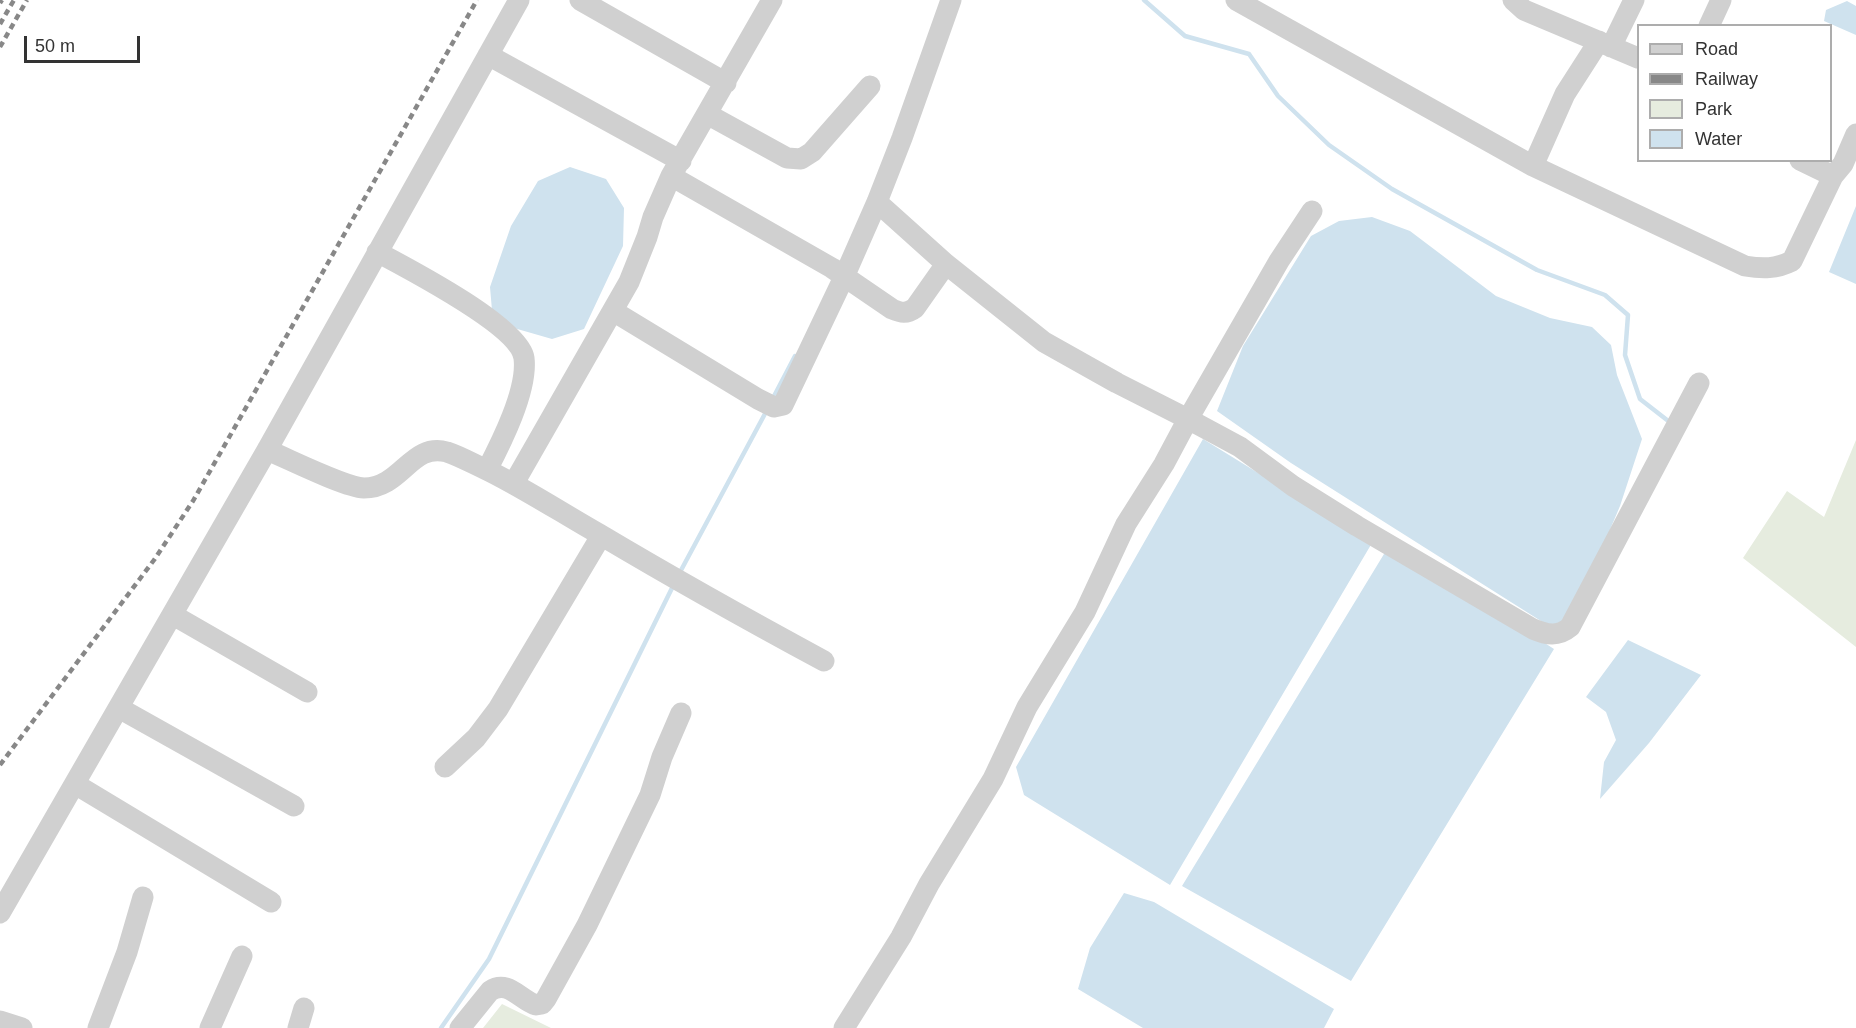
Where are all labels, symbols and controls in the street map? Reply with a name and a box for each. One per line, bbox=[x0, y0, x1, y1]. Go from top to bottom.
scale bar bbox=[27, 24, 142, 62]
legend bbox=[1637, 24, 1832, 162]
text: 50 m bbox=[35, 36, 75, 56]
text: Road bbox=[1695, 39, 1738, 59]
text: Railway bbox=[1695, 69, 1758, 89]
text: Park bbox=[1695, 99, 1732, 119]
text: Water bbox=[1695, 129, 1742, 149]

